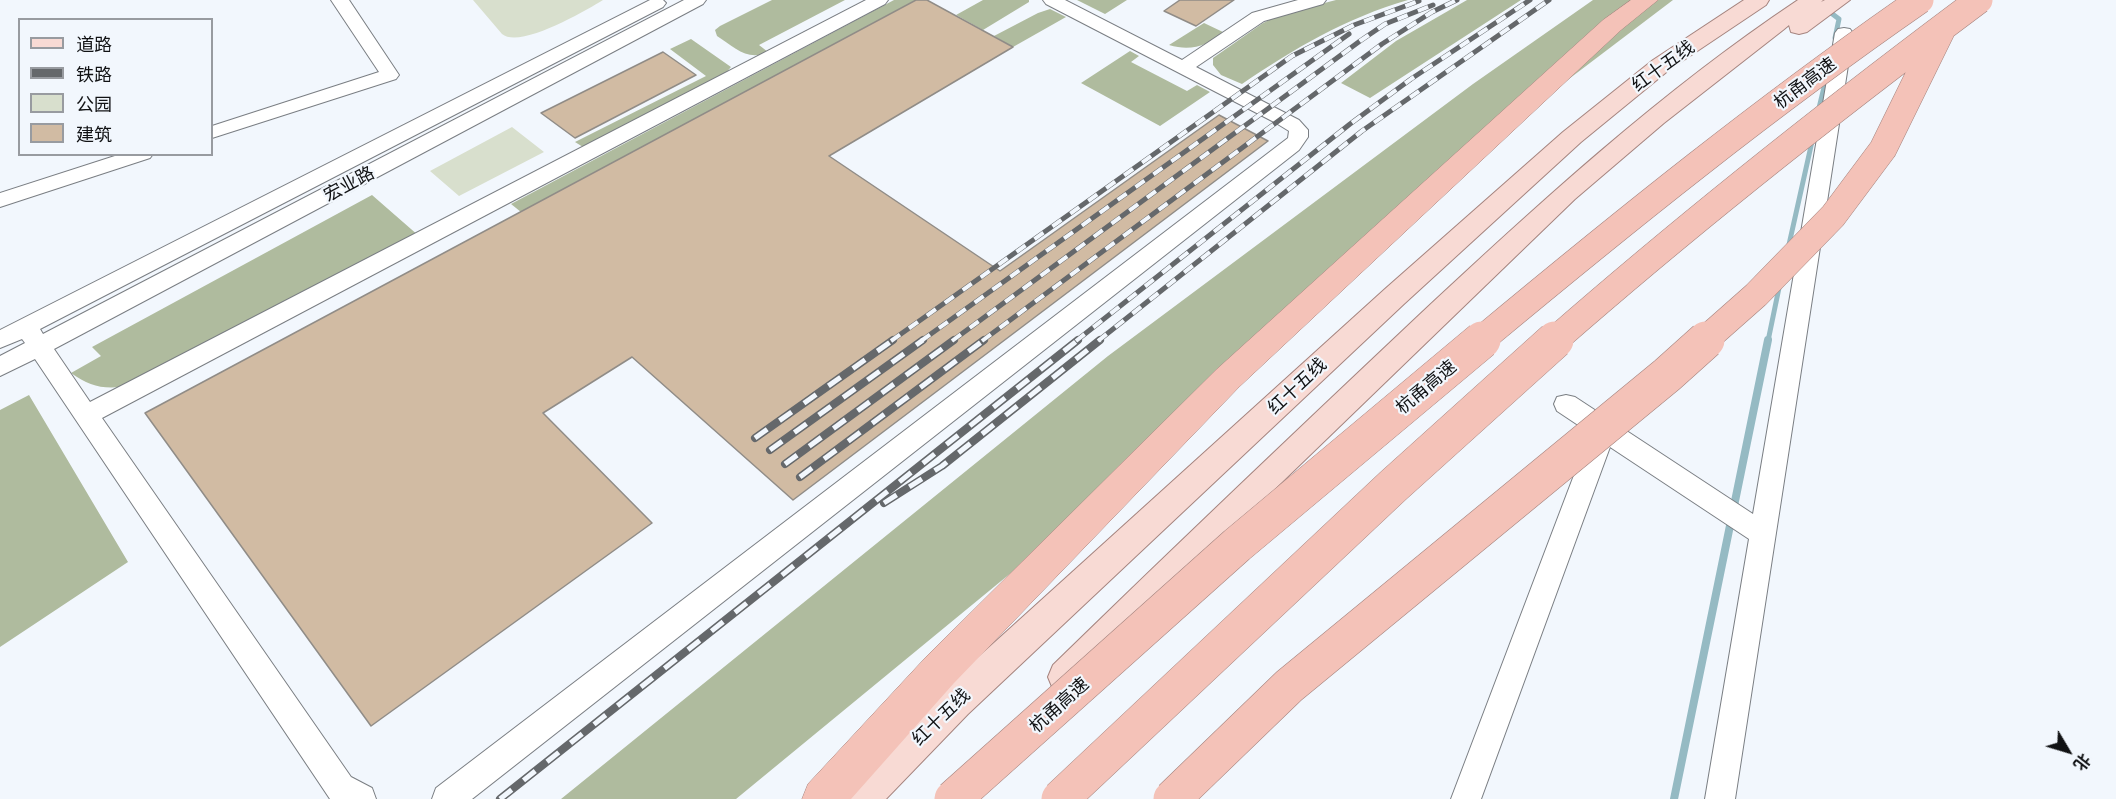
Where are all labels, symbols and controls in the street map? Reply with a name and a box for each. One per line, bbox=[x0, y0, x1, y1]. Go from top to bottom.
legend bbox=[18, 18, 213, 156]
text: 道路 bbox=[76, 33, 112, 55]
street label: 红十五线 bbox=[1628, 36, 1698, 96]
street label: 杭甬高速 bbox=[1770, 53, 1840, 113]
text: 铁路 bbox=[76, 63, 112, 85]
text: 公园 bbox=[76, 93, 112, 115]
text: 建筑 bbox=[76, 123, 112, 145]
street label: 宏业路 bbox=[320, 162, 378, 206]
street label: 红十五线 bbox=[1263, 354, 1331, 418]
street label: 杭甬高速 bbox=[1391, 356, 1461, 418]
street label: 杭甬高速 bbox=[1025, 673, 1093, 737]
street label: 红十五线 bbox=[908, 684, 974, 750]
north arrow bbox=[2038, 721, 2098, 781]
text: 北 bbox=[2070, 750, 2095, 775]

